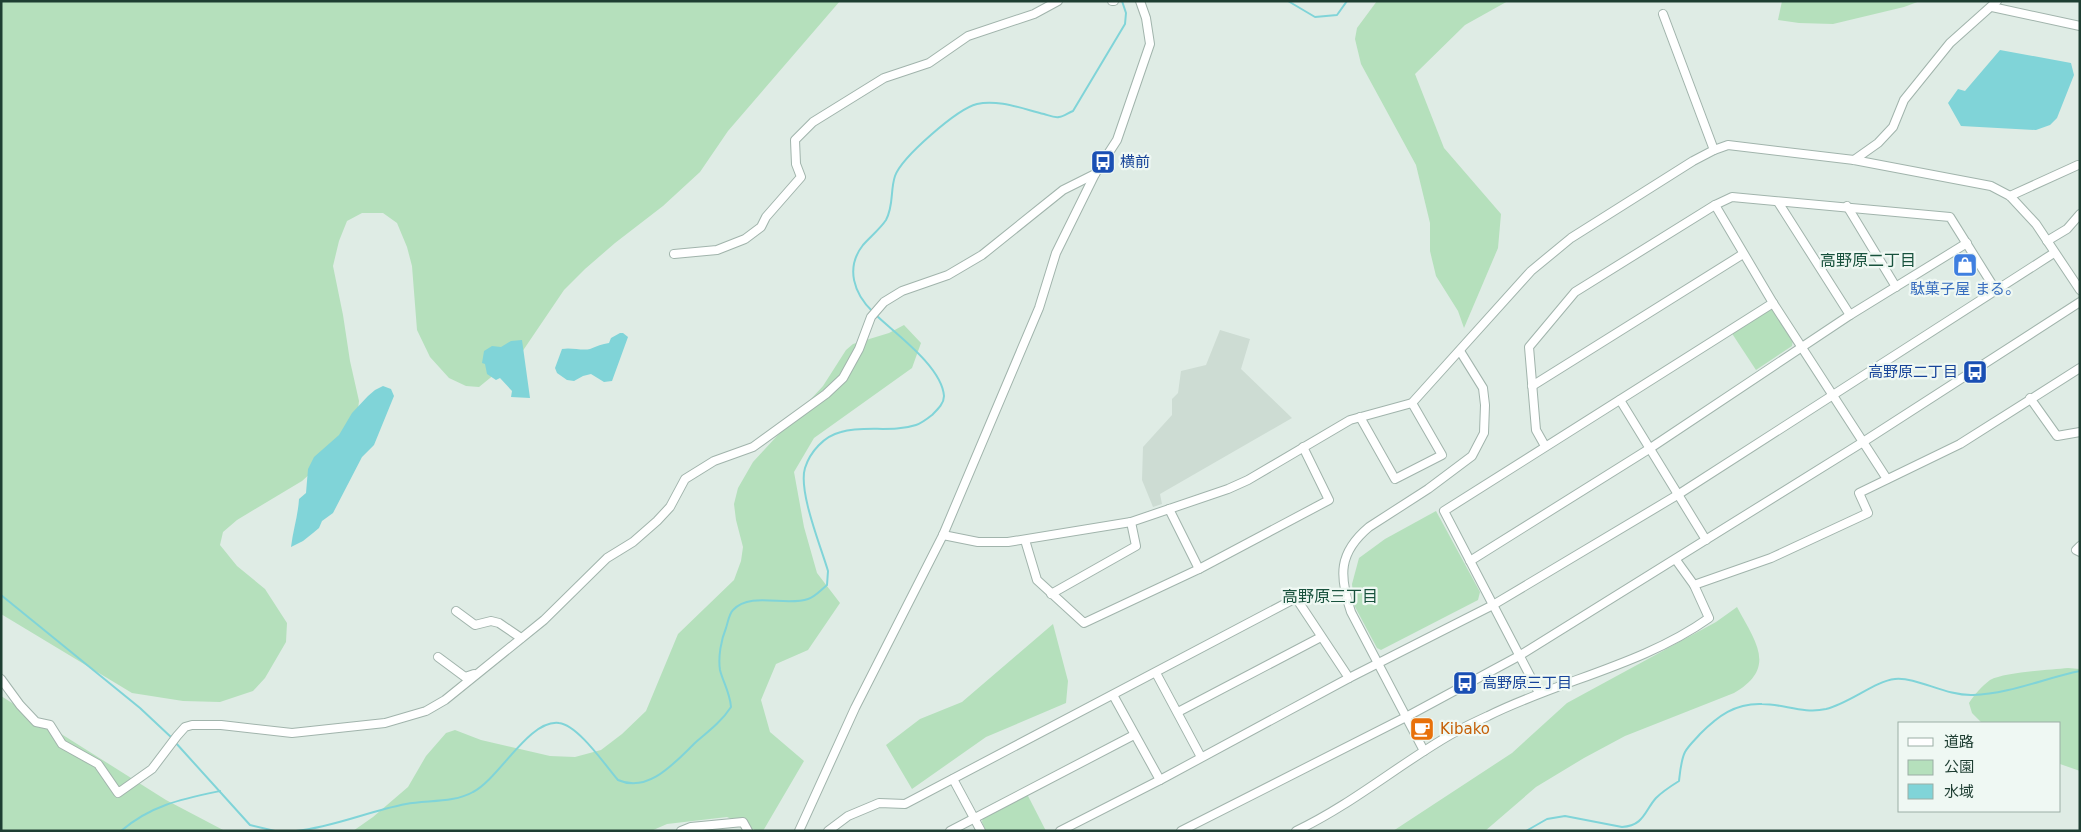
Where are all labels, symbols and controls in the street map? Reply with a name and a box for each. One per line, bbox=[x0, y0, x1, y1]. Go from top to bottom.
bus stop icon: 横前 bbox=[1090, 149, 1116, 175]
place label: 横前 bbox=[1120, 153, 1150, 171]
district label: 高野原二丁目 bbox=[1820, 251, 1916, 270]
shop icon: 駄菓子屋 まる。 bbox=[1952, 252, 1978, 278]
place label: 駄菓子屋 まる。 bbox=[1910, 280, 2020, 298]
bus stop icon: 高野原二丁目 bbox=[1962, 359, 1988, 385]
place label: 高野原二丁目 bbox=[1868, 363, 1958, 381]
district label: 高野原三丁目 bbox=[1282, 587, 1378, 606]
bus stop icon: 高野原三丁目 bbox=[1452, 670, 1478, 696]
place label: 高野原三丁目 bbox=[1482, 674, 1572, 692]
cafe icon: Kibako bbox=[1409, 716, 1435, 742]
place label: Kibako bbox=[1440, 720, 1490, 738]
legend bbox=[1898, 722, 2061, 812]
text: 道路 bbox=[1944, 733, 1974, 751]
text: 公園 bbox=[1944, 758, 1974, 776]
text: 水域 bbox=[1944, 783, 1974, 801]

